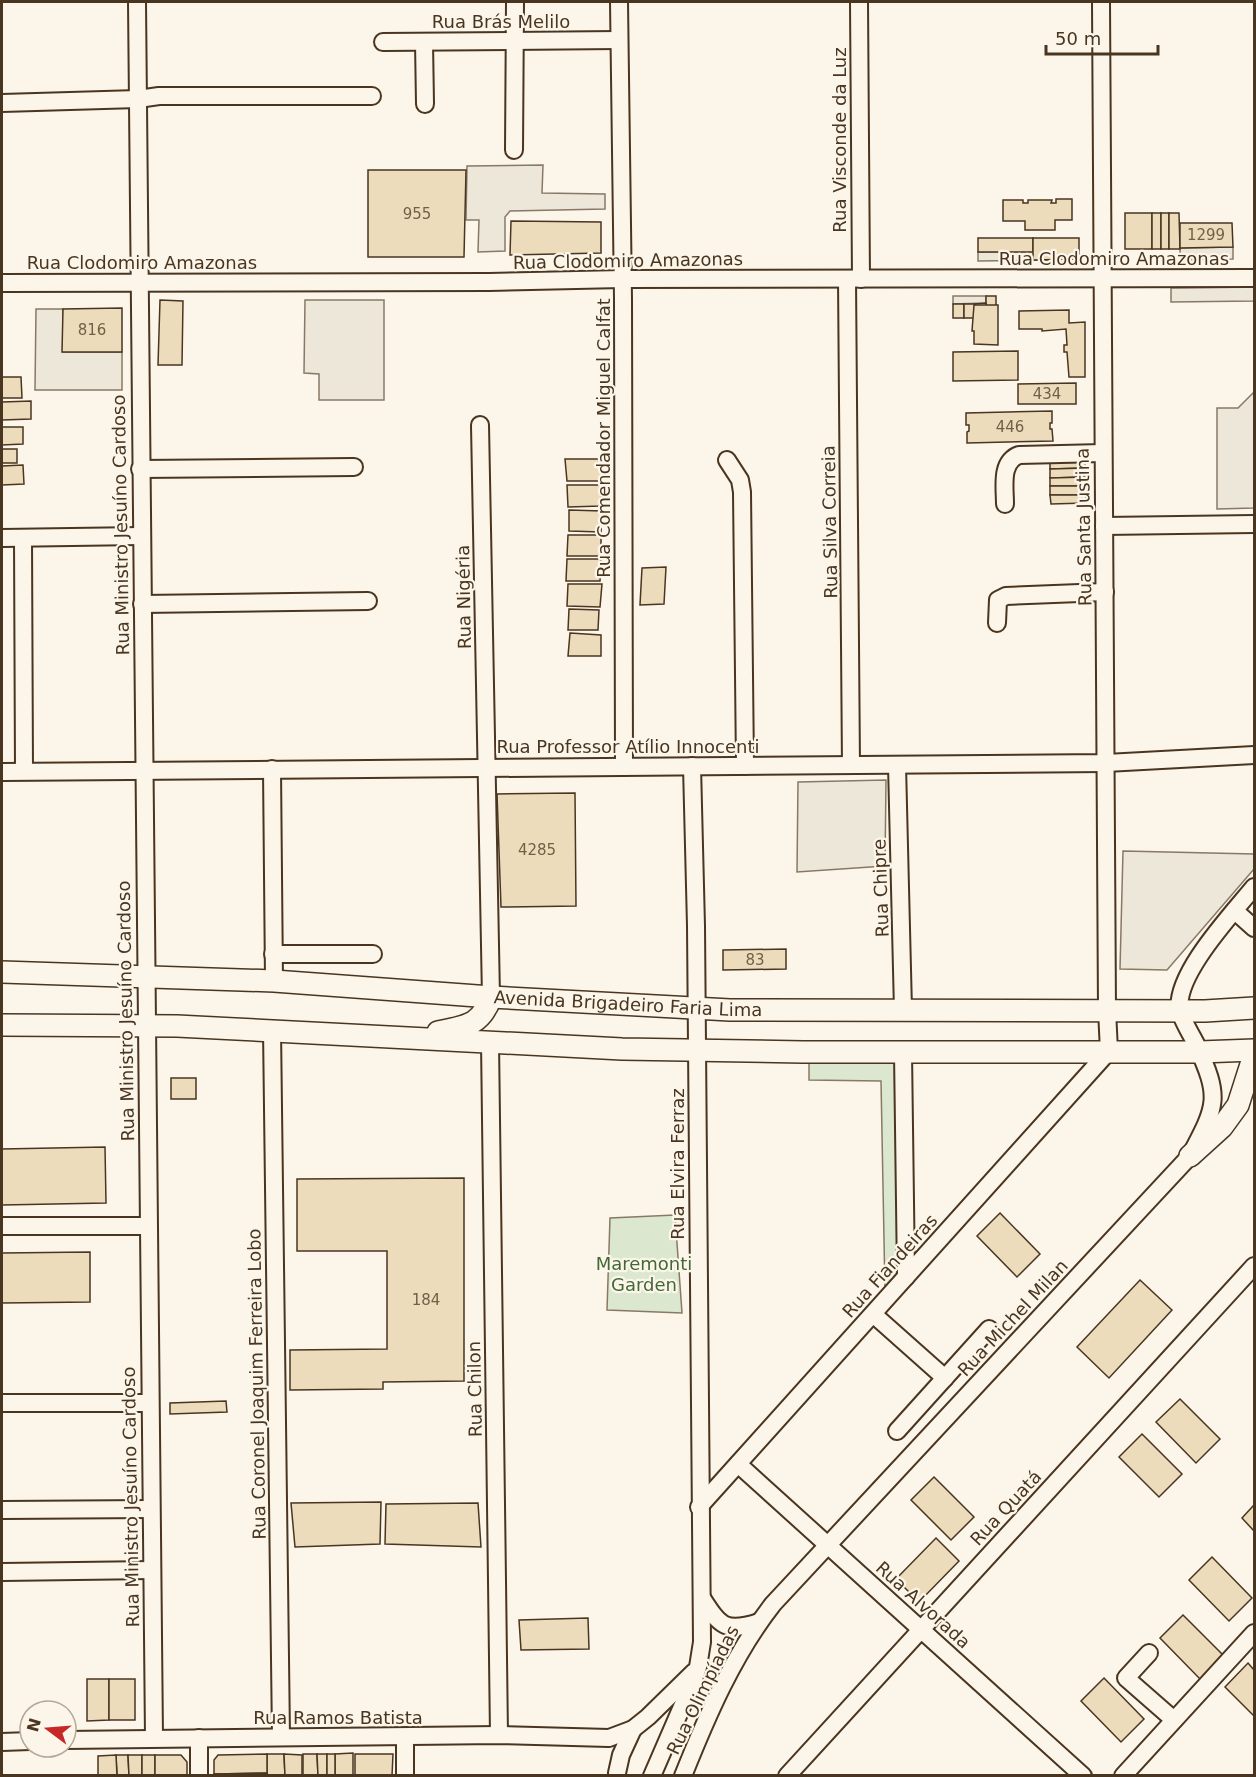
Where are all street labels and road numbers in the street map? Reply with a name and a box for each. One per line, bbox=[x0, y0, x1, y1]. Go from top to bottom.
street label: Rua Brás Melilo bbox=[432, 11, 570, 32]
street label: Rua Visconde da Luz bbox=[829, 47, 850, 233]
street label: Rua Clodomiro Amazonas bbox=[513, 248, 743, 273]
street label: Rua Clodomiro Amazonas bbox=[999, 248, 1229, 269]
street label: Rua Clodomiro Amazonas bbox=[27, 252, 257, 273]
street label: Rua Comendador Miguel Calfat bbox=[593, 298, 614, 578]
street label: Rua Ministro Jesuíno Cardoso bbox=[108, 394, 133, 656]
street label: Rua Silva Correia bbox=[818, 445, 841, 599]
street label: Rua Santa Justina bbox=[1072, 448, 1095, 606]
street label: Rua Nigéria bbox=[452, 545, 475, 649]
street label: Rua Professor Atílio Innocenti bbox=[496, 736, 760, 757]
street label: Rua Chipre bbox=[868, 839, 893, 938]
street label: Rua Ministro Jesuíno Cardoso bbox=[113, 880, 138, 1142]
street label: Avenida Brigadeiro Faria Lima bbox=[493, 986, 762, 1020]
street label: Rua Elvira Ferraz bbox=[667, 1088, 688, 1240]
street label: Rua Fiandeiras bbox=[838, 1210, 941, 1322]
street label: Rua Coronel Joaquim Ferreira Lobo bbox=[243, 1228, 270, 1540]
street label: Rua Michel Milan bbox=[953, 1255, 1072, 1380]
street label: Rua Chilon bbox=[463, 1341, 486, 1437]
street label: Rua Ministro Jesuíno Cardoso bbox=[118, 1366, 143, 1628]
street label: Rua Quatá bbox=[966, 1466, 1046, 1549]
street label: Rua Alvorada bbox=[872, 1557, 975, 1652]
street label: Rua Olimpíadas bbox=[662, 1622, 743, 1758]
street label: Rua Ramos Batista bbox=[253, 1707, 423, 1728]

